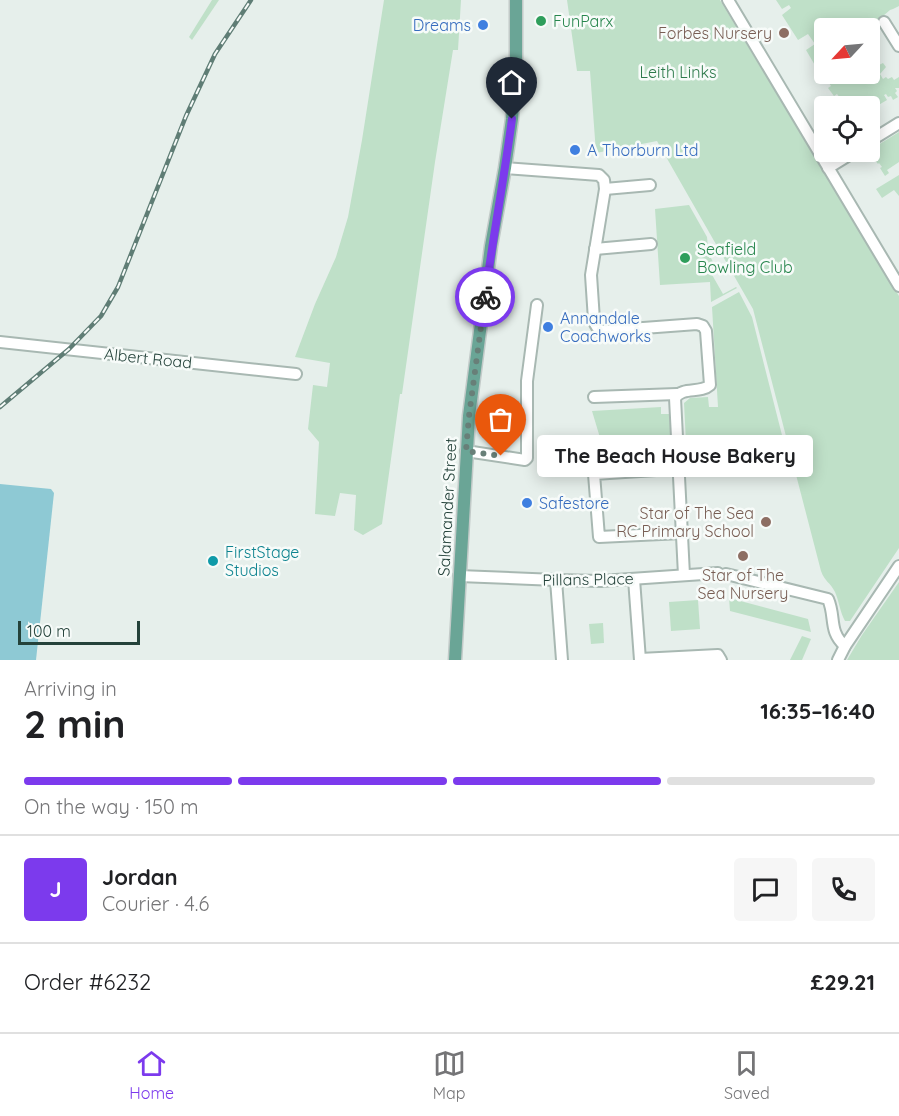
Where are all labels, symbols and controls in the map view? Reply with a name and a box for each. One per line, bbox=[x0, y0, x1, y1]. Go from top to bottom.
place label: FunParx bbox=[553, 11, 613, 31]
marker: FunParx bbox=[534, 14, 548, 28]
place label: Dreams bbox=[413, 15, 471, 35]
marker: Dreams bbox=[476, 18, 490, 32]
north arrow bbox=[814, 18, 880, 84]
map controls bbox=[814, 18, 880, 162]
place label: Forbes Nursery bbox=[658, 23, 772, 43]
marker: Forbes Nursery bbox=[777, 26, 791, 40]
pin bbox=[486, 57, 537, 119]
park label: Leith Links bbox=[639, 62, 717, 82]
icon: home bbox=[495, 66, 528, 99]
button: locate bbox=[814, 96, 880, 162]
place label: A Thorburn Ltd bbox=[587, 140, 698, 160]
marker: A Thorburn Ltd bbox=[568, 143, 582, 157]
place label: Seafield Bowling Club bbox=[697, 239, 793, 277]
marker: Seafield Bowling Club bbox=[678, 251, 692, 265]
courier bbox=[455, 267, 515, 327]
icon: bike bbox=[469, 281, 502, 314]
place label: Annandale Coachworks bbox=[560, 308, 651, 346]
marker: Annandale Coachworks bbox=[541, 320, 555, 334]
street label: Albert Road bbox=[103, 343, 193, 373]
pin bbox=[475, 394, 526, 456]
icon: bag bbox=[484, 403, 517, 436]
callout: The Beach House Bakery bbox=[537, 435, 813, 477]
street label: Salamander Street bbox=[433, 437, 461, 577]
text: The Beach House Bakery bbox=[554, 443, 796, 468]
place label: Safestore bbox=[539, 493, 609, 513]
marker: Safestore bbox=[520, 496, 534, 510]
place label: Star of The Sea RC Primary School bbox=[616, 503, 754, 541]
marker: Star of The Sea RC Primary School bbox=[759, 515, 773, 529]
place label: FirstStage Studios bbox=[225, 542, 299, 580]
marker: Star of The Sea Nursery bbox=[736, 549, 750, 563]
marker: FirstStage Studios bbox=[206, 554, 220, 568]
place label: Star of The Sea Nursery bbox=[698, 565, 788, 603]
street label: Pillans Place bbox=[542, 568, 634, 590]
scale bar bbox=[18, 618, 140, 646]
text: 100 m bbox=[27, 621, 71, 641]
text: Arriving in bbox=[24, 676, 117, 701]
text: 16:35–16:40 bbox=[760, 697, 875, 725]
text: 2 min bbox=[24, 699, 126, 748]
text: On the way · 150 m bbox=[24, 794, 199, 819]
button: chat bbox=[734, 858, 797, 921]
button: phone bbox=[812, 858, 875, 921]
text: Jordan bbox=[102, 863, 178, 891]
text: J bbox=[49, 875, 62, 903]
text: Courier · 4.6 bbox=[102, 891, 209, 916]
text: Order #6232 bbox=[24, 968, 151, 996]
text: £29.21 bbox=[811, 968, 875, 996]
tab: Home bbox=[129, 1047, 174, 1103]
tab: Map bbox=[433, 1047, 466, 1103]
tab: Saved bbox=[724, 1047, 770, 1103]

